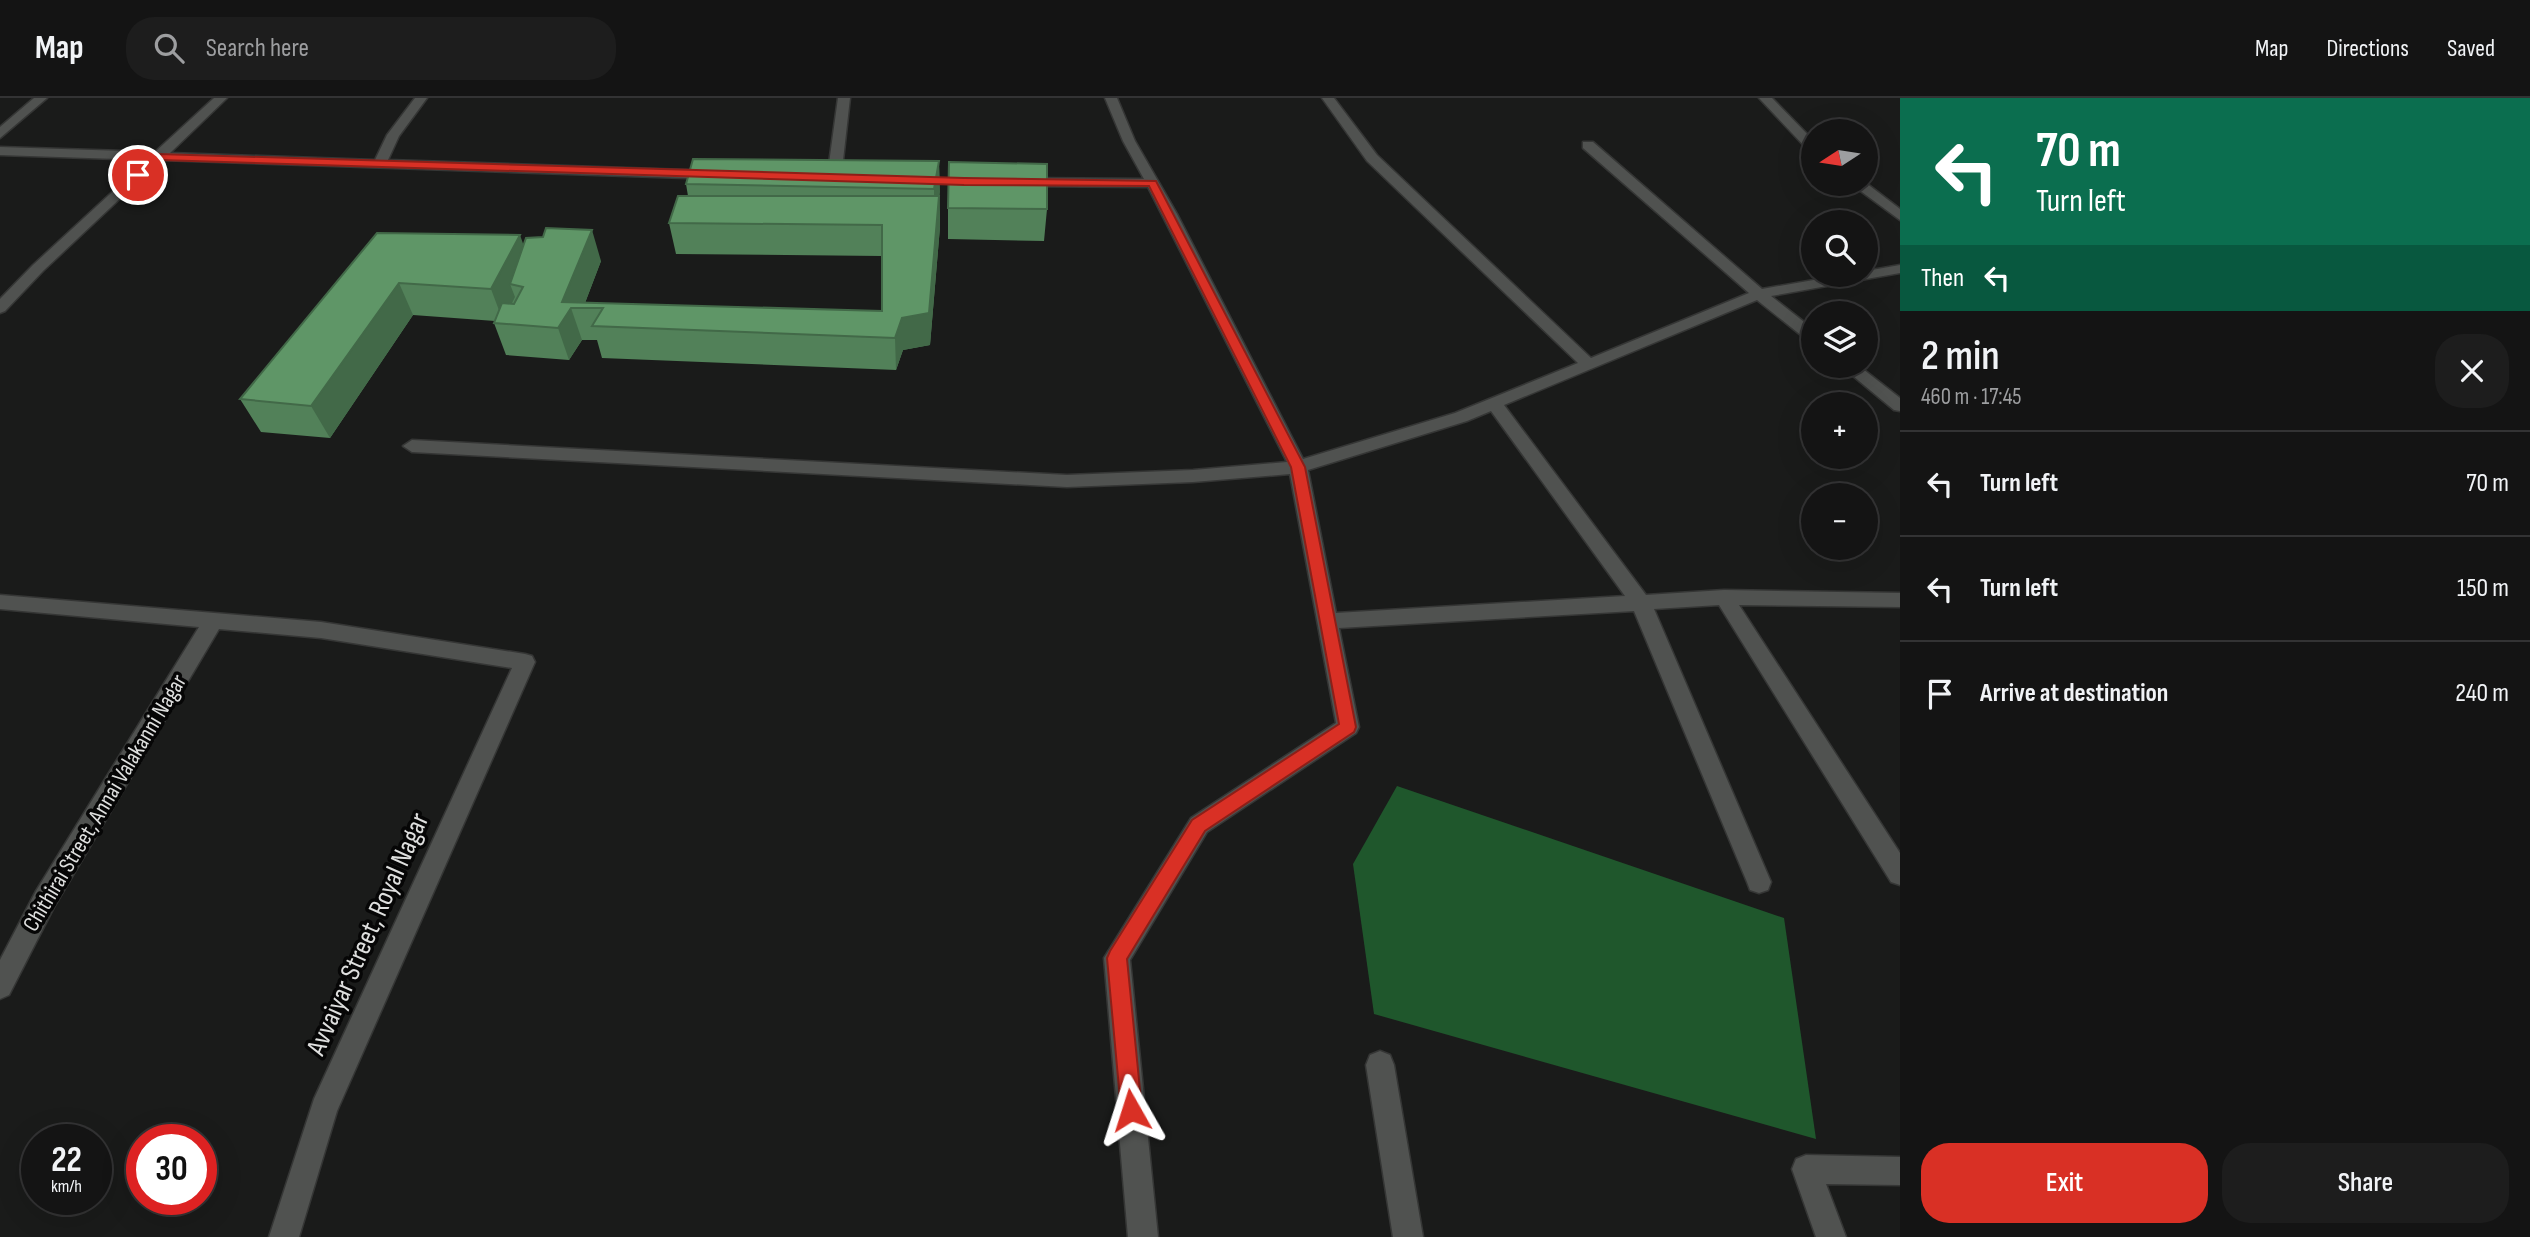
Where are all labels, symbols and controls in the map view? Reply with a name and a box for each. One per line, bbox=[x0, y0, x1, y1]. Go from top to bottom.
search box bbox=[126, 17, 616, 80]
text: Map bbox=[35, 28, 84, 68]
icon: search bbox=[150, 29, 188, 67]
text: Search here bbox=[206, 33, 309, 64]
text: Map bbox=[2255, 34, 2288, 63]
text: Directions bbox=[2326, 34, 2409, 63]
text: Saved bbox=[2447, 34, 2495, 63]
north arrow bbox=[1801, 119, 1878, 196]
map controls bbox=[1801, 119, 1878, 560]
text: 70 m bbox=[2036, 122, 2121, 181]
icon: left bbox=[1921, 126, 2012, 217]
pin bbox=[108, 145, 168, 205]
icon: arrive bbox=[119, 156, 157, 194]
text: Turn left bbox=[2036, 182, 2126, 221]
button: search bbox=[1801, 210, 1878, 287]
icon: left bbox=[1978, 259, 2016, 297]
text: Then bbox=[1921, 263, 1964, 294]
button: layers bbox=[1801, 301, 1878, 378]
text: 2 min bbox=[1921, 331, 2000, 382]
button: close bbox=[2435, 334, 2509, 408]
text: 460 m · 17:45 bbox=[1921, 383, 2022, 411]
button: + bbox=[1801, 392, 1878, 469]
icon: left bbox=[1921, 465, 1959, 503]
text: Turn left bbox=[1980, 468, 2058, 499]
text: 70 m bbox=[2466, 468, 2509, 499]
button: − bbox=[1801, 483, 1878, 560]
icon: left bbox=[1921, 570, 1959, 608]
text: Turn left bbox=[1980, 573, 2058, 604]
text: 150 m bbox=[2457, 573, 2509, 604]
street label: Chithirai Street, Annai Valakanni Nagar bbox=[17, 669, 193, 937]
icon: arrive bbox=[1921, 675, 1959, 713]
text: Arrive at destination bbox=[1980, 678, 2168, 709]
text: 240 m bbox=[2455, 678, 2509, 709]
street label: Avvaiyar Street, Royal Nagar bbox=[299, 808, 436, 1061]
position arrow bbox=[1094, 1073, 1168, 1147]
speed limit sign: 30 bbox=[126, 1124, 217, 1215]
text: 22 bbox=[51, 1139, 82, 1182]
button: Exit bbox=[1921, 1143, 2208, 1223]
button: Share bbox=[2222, 1143, 2509, 1223]
text: km/h bbox=[51, 1176, 82, 1197]

